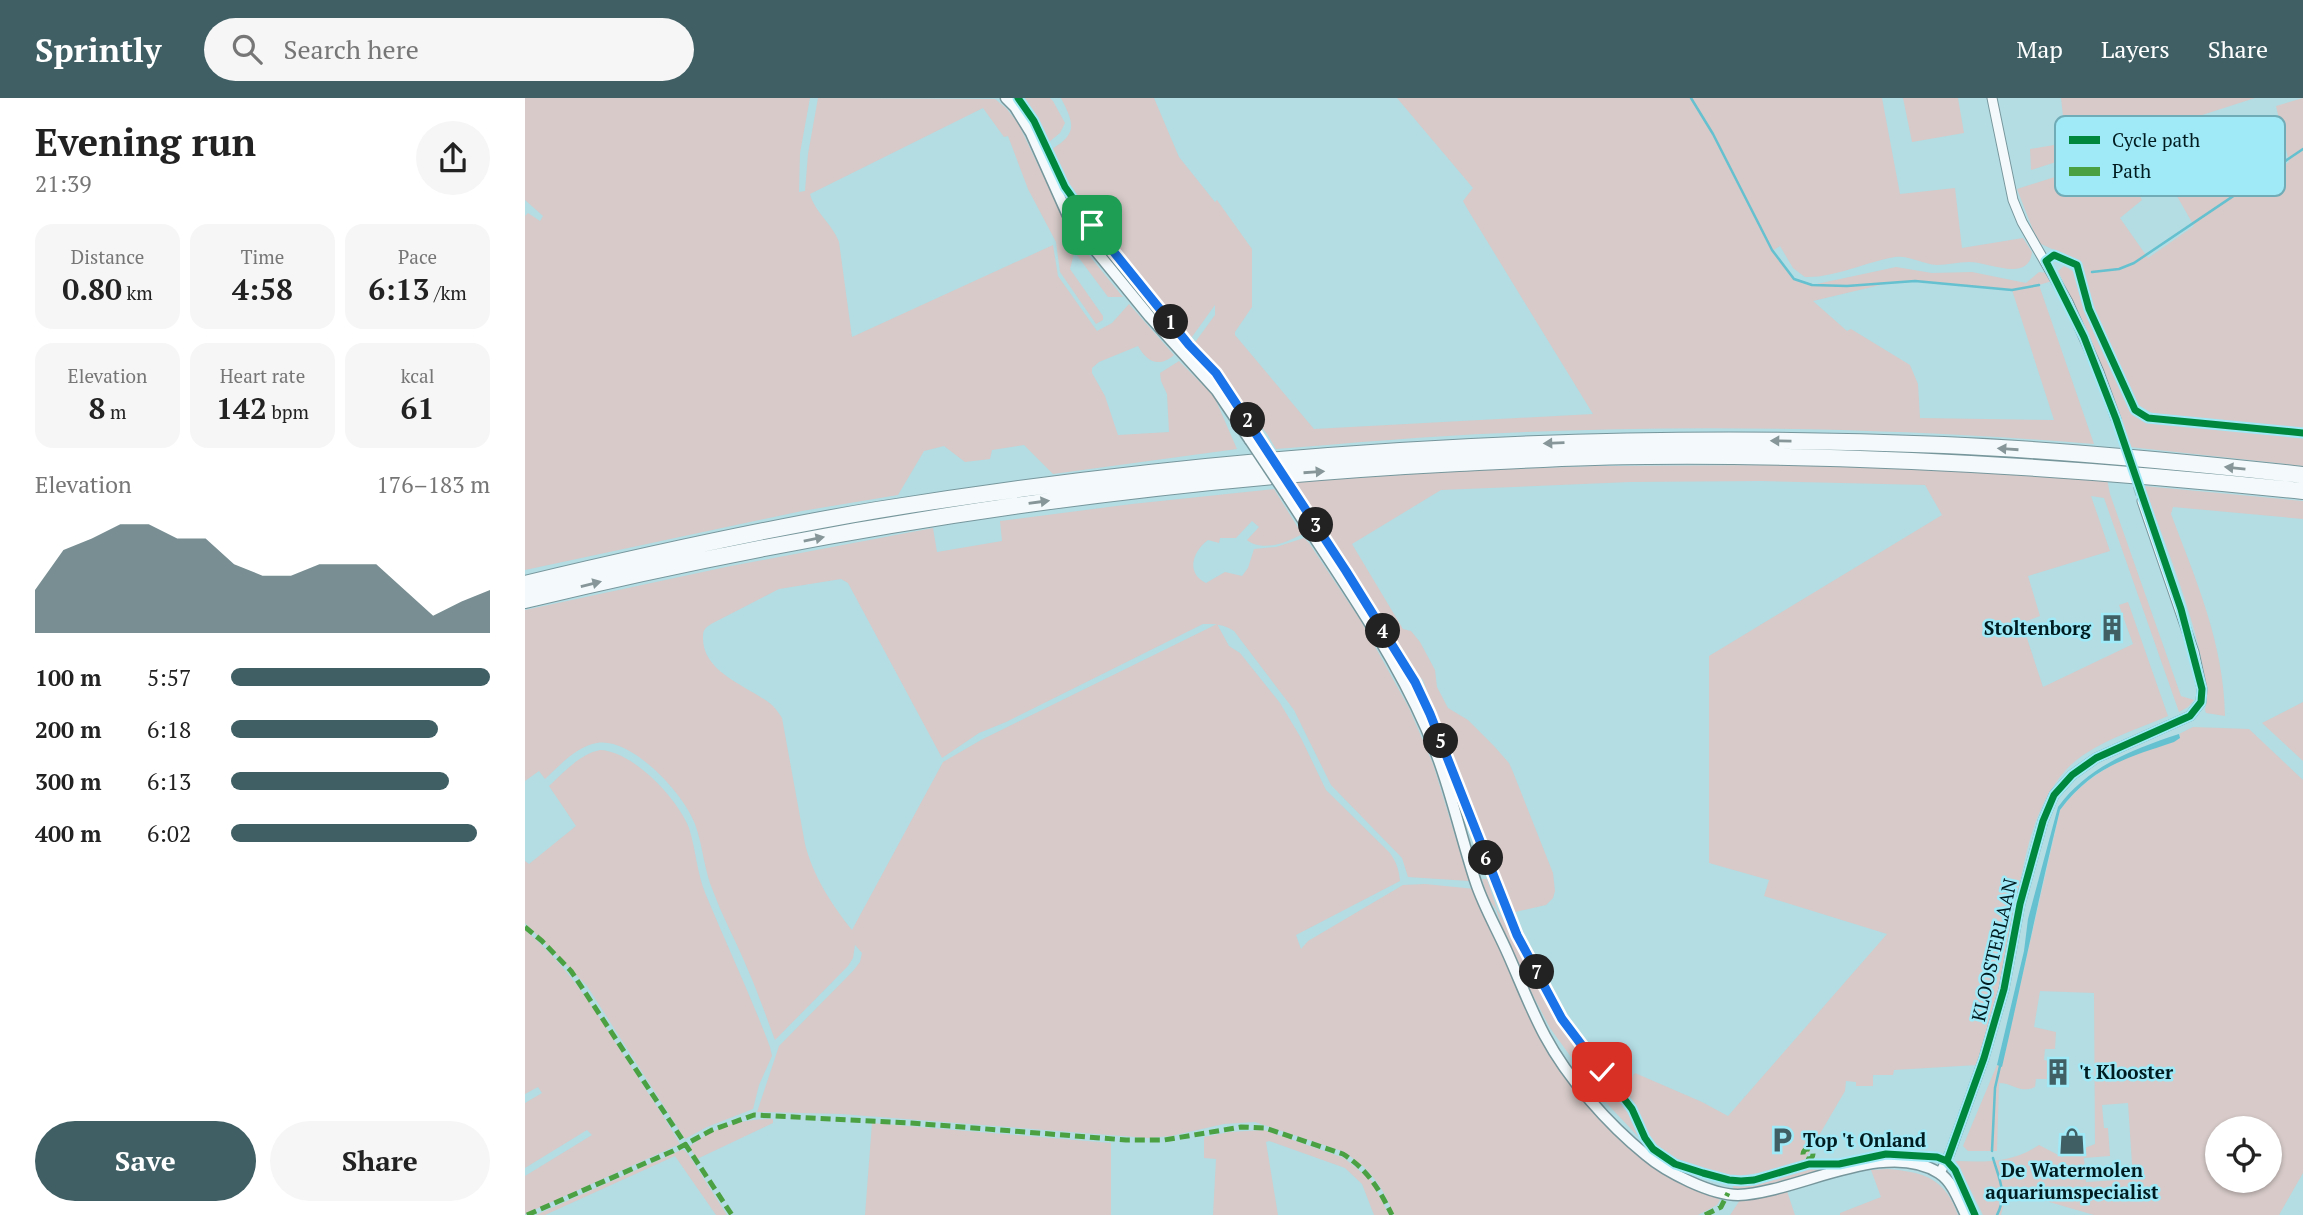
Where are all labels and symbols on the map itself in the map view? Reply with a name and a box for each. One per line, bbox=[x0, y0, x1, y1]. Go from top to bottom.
legend bbox=[2055, 116, 2285, 196]
text: Cycle path bbox=[2112, 127, 2200, 152]
text: Path bbox=[2112, 158, 2151, 183]
pin bbox=[1062, 195, 1122, 255]
pin: 1 bbox=[1153, 304, 1189, 340]
pin: 2 bbox=[1231, 402, 1265, 438]
one-way arrow bbox=[1770, 435, 1792, 447]
one-way arrow bbox=[1542, 438, 1564, 449]
one-way arrow bbox=[1997, 443, 2019, 454]
one-way arrow bbox=[2224, 462, 2246, 473]
one-way arrow bbox=[1303, 467, 1325, 478]
one-way arrow bbox=[1028, 497, 1050, 508]
pin: 3 bbox=[1299, 508, 1333, 542]
one-way arrow bbox=[803, 533, 825, 544]
one-way arrow bbox=[580, 578, 602, 589]
building icon: Stoltenborg bbox=[2097, 613, 2127, 643]
pin: 4 bbox=[1365, 614, 1401, 648]
place label: Stoltenborg bbox=[1984, 615, 2092, 640]
pin: 5 bbox=[1423, 724, 1459, 758]
pin: 6 bbox=[1469, 840, 1503, 876]
street label: KLOOSTERLAAN bbox=[1965, 876, 2022, 1024]
pin: 7 bbox=[1520, 954, 1555, 990]
pin bbox=[1572, 1042, 1632, 1102]
building icon: 't Klooster bbox=[2043, 1057, 2073, 1087]
place label: 't Klooster bbox=[2079, 1059, 2174, 1084]
parking icon: Top 't Onland bbox=[1767, 1125, 1797, 1155]
shop icon: De Watermolen aquariumspecialist bbox=[2057, 1126, 2087, 1156]
place label: Top 't Onland bbox=[1803, 1127, 1927, 1152]
place label: De Watermolen aquariumspecialist bbox=[1985, 1157, 2159, 1204]

